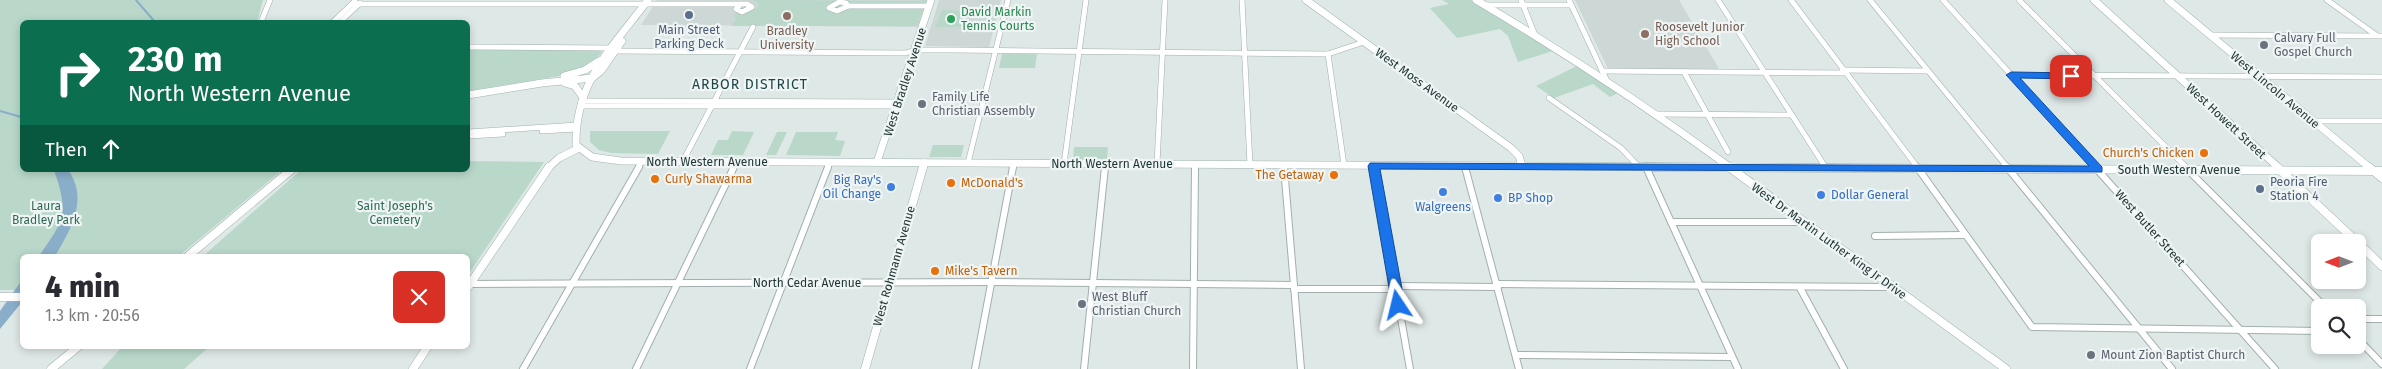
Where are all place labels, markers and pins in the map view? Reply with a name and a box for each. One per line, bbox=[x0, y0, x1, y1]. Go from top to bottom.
place label: David Markin Tennis Courts bbox=[961, 5, 1035, 33]
marker: Main Street Parking Deck bbox=[683, 9, 695, 21]
marker: Bradley University bbox=[781, 10, 793, 22]
marker: David Markin Tennis Courts bbox=[945, 13, 957, 25]
place label: Roosevelt Junior High School bbox=[1655, 20, 1745, 48]
place label: Main Street Parking Deck bbox=[654, 23, 725, 51]
place label: Bradley University bbox=[760, 24, 814, 52]
marker: Roosevelt Junior High School bbox=[1639, 28, 1651, 40]
place label: Calvary Full Gospel Church bbox=[2274, 31, 2352, 59]
marker: Calvary Full Gospel Church bbox=[2258, 39, 2270, 51]
pin bbox=[2050, 55, 2092, 97]
place label: Family Life Christian Assembly bbox=[932, 90, 1035, 118]
marker: Family Life Christian Assembly bbox=[916, 98, 928, 110]
place label: Church's Chicken bbox=[2103, 146, 2194, 160]
marker: Church's Chicken bbox=[2198, 147, 2210, 159]
place label: The Getaway bbox=[1256, 168, 1324, 182]
marker: The Getaway bbox=[1328, 169, 1340, 181]
place label: Curly Shawarma bbox=[665, 172, 752, 186]
marker: Curly Shawarma bbox=[649, 173, 661, 185]
place label: Big Ray's Oil Change bbox=[823, 173, 881, 201]
place label: Peoria Fire Station 4 bbox=[2270, 175, 2328, 203]
place label: McDonald's bbox=[961, 176, 1023, 190]
marker: McDonald's bbox=[945, 177, 957, 189]
marker: Big Ray's Oil Change bbox=[885, 181, 897, 193]
marker: Peoria Fire Station 4 bbox=[2254, 183, 2266, 195]
marker: Walgreens bbox=[1437, 186, 1449, 198]
place label: Dollar General bbox=[1831, 188, 1909, 202]
marker: Dollar General bbox=[1815, 189, 1827, 201]
place label: BP Shop bbox=[1508, 191, 1553, 205]
marker: BP Shop bbox=[1492, 192, 1504, 204]
place label: Walgreens bbox=[1415, 200, 1471, 214]
place label: Mike's Tavern bbox=[945, 264, 1017, 278]
marker: Mike's Tavern bbox=[929, 265, 941, 277]
place label: West Bluff Christian Church bbox=[1092, 290, 1181, 318]
marker: West Bluff Christian Church bbox=[1076, 298, 1088, 310]
place label: Mount Zion Baptist Church bbox=[2101, 348, 2245, 362]
marker: Mount Zion Baptist Church bbox=[2085, 349, 2097, 361]

